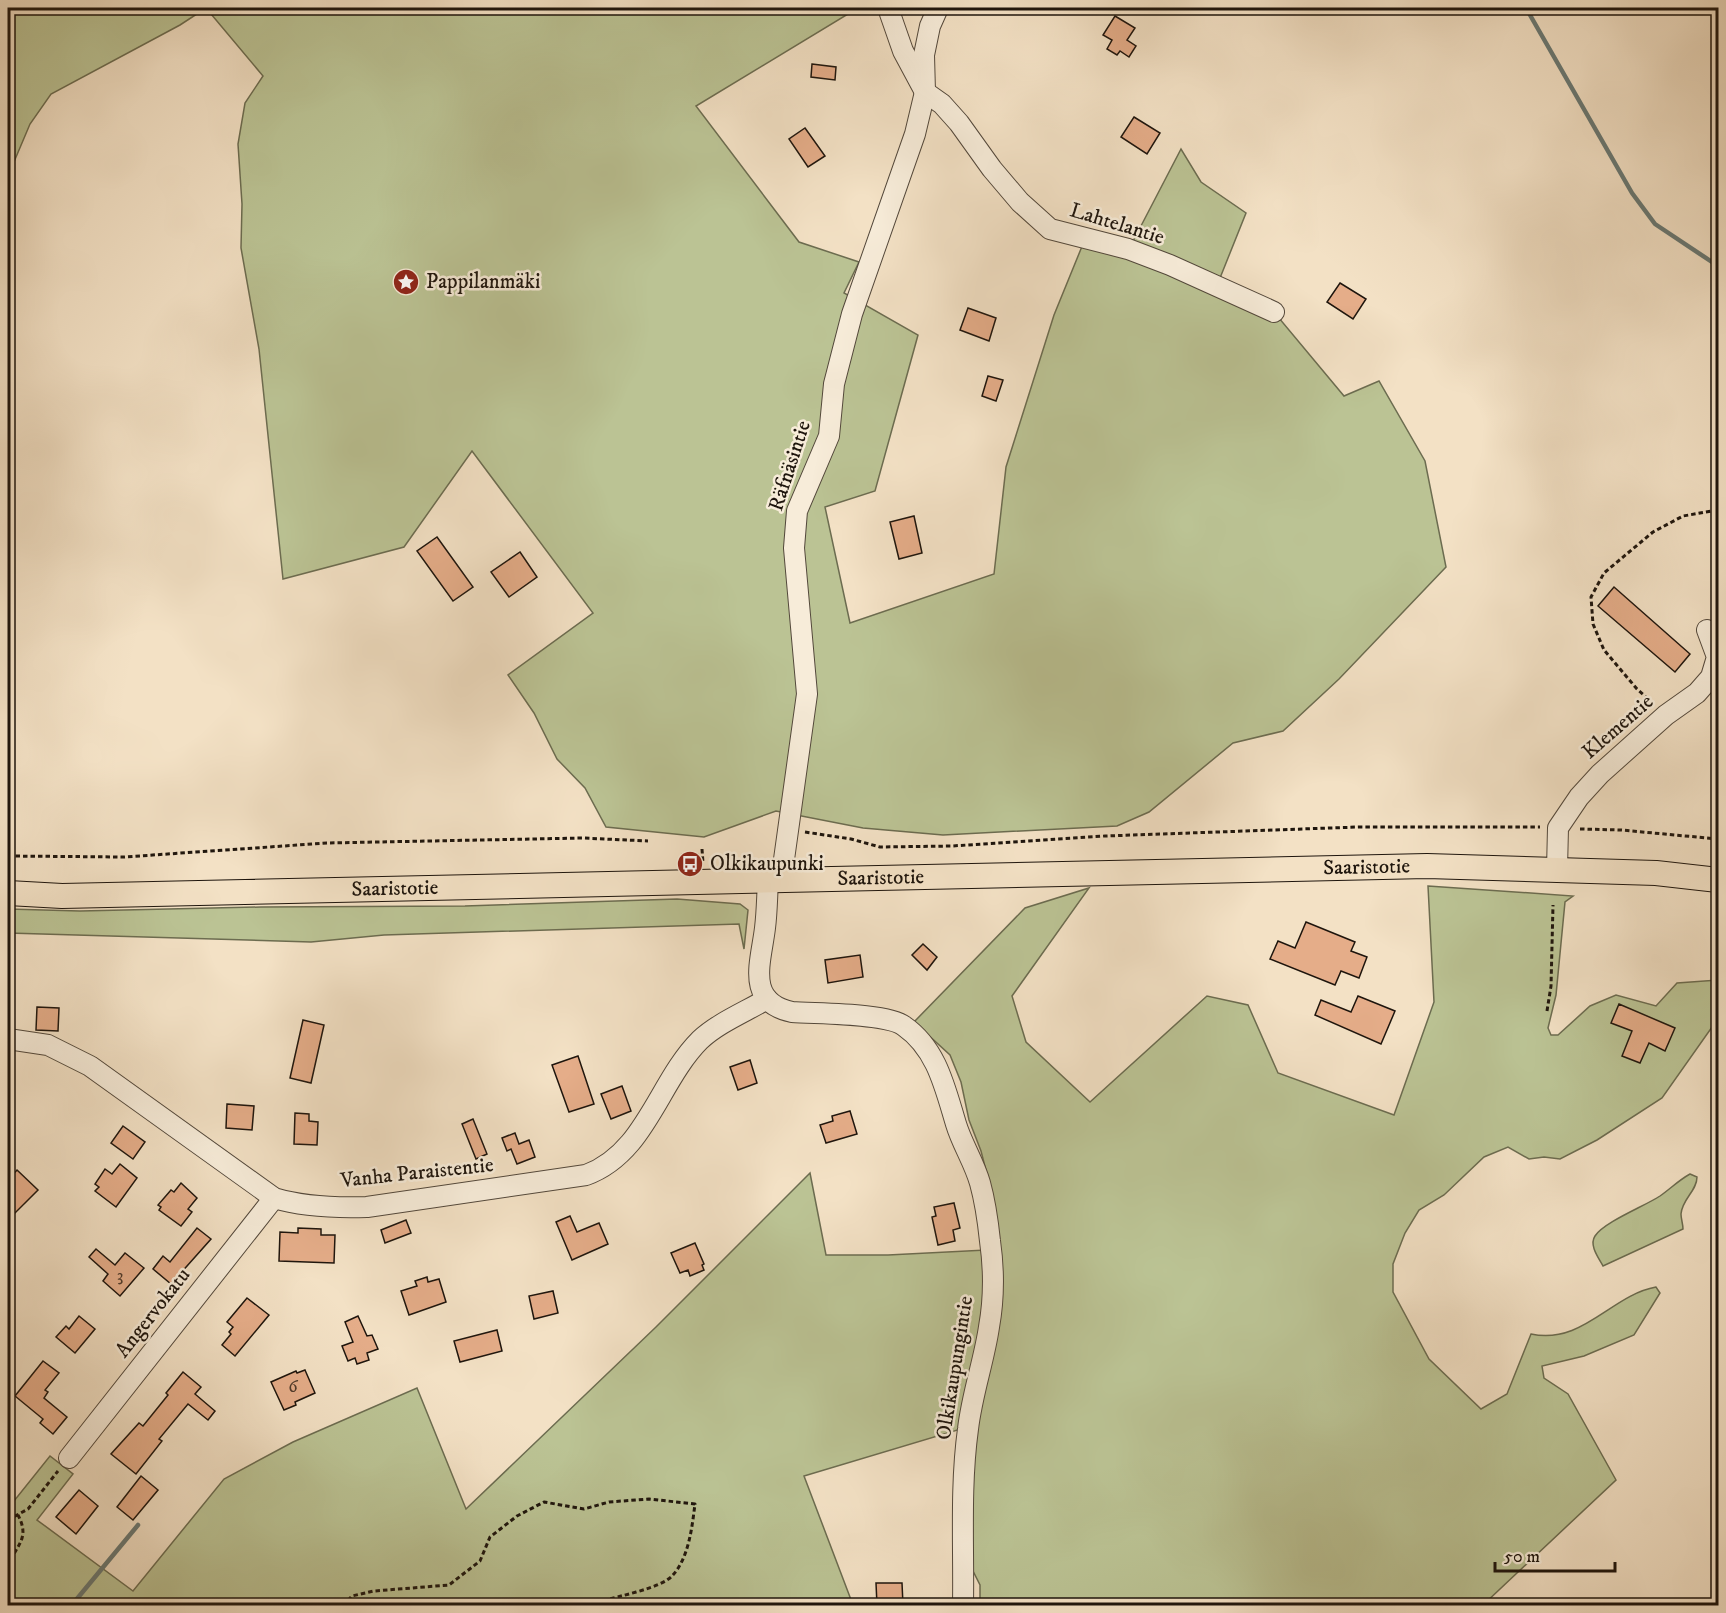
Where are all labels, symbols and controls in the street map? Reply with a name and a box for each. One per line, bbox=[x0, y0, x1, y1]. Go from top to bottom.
street label: Lahtelantie bbox=[1067, 197, 1168, 251]
place icon: Pappilanmäki bbox=[391, 267, 421, 297]
place label: Pappilanmäki bbox=[426, 269, 540, 295]
street label: Räfnäsintie bbox=[763, 417, 817, 515]
street label: Klementie bbox=[1577, 689, 1659, 765]
bus stop icon: Olkikaupunki bbox=[675, 849, 705, 879]
place label: Olkikaupunki bbox=[710, 851, 824, 877]
street label: Saaristotie bbox=[1323, 853, 1411, 881]
street label: Saaristotie bbox=[837, 864, 925, 892]
street label: Saaristotie bbox=[351, 875, 439, 903]
street label: Vanha Paraistentie bbox=[338, 1152, 495, 1194]
street label: Angervokatu bbox=[110, 1263, 196, 1363]
house number: 3 bbox=[117, 1265, 123, 1287]
street label: Olkikaupungintie bbox=[931, 1294, 979, 1442]
house number: 6 bbox=[288, 1376, 298, 1398]
scale bar bbox=[1495, 1535, 1615, 1573]
text: 50 m bbox=[1504, 1546, 1540, 1568]

